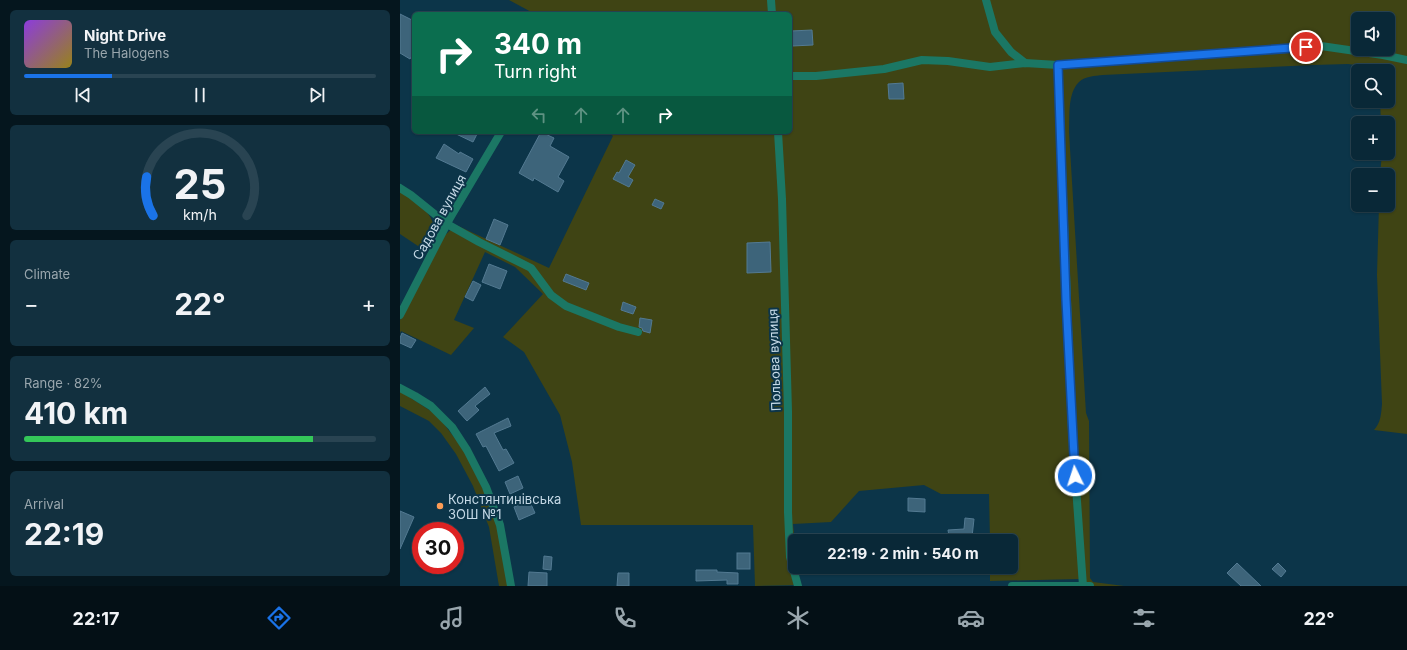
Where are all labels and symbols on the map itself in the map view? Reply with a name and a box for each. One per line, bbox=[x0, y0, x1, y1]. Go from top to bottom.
pin bbox=[1289, 30, 1323, 64]
street label: Садова вулиця bbox=[409, 171, 469, 263]
street label: Польова вулиця bbox=[764, 309, 784, 411]
position arrow bbox=[1054, 455, 1096, 497]
place label: Констянтинівська ЗОШ №1 bbox=[448, 491, 561, 522]
marker: Констянтинівська ЗОШ №1 bbox=[435, 501, 445, 511]
speed limit sign: 30 bbox=[412, 522, 464, 574]

